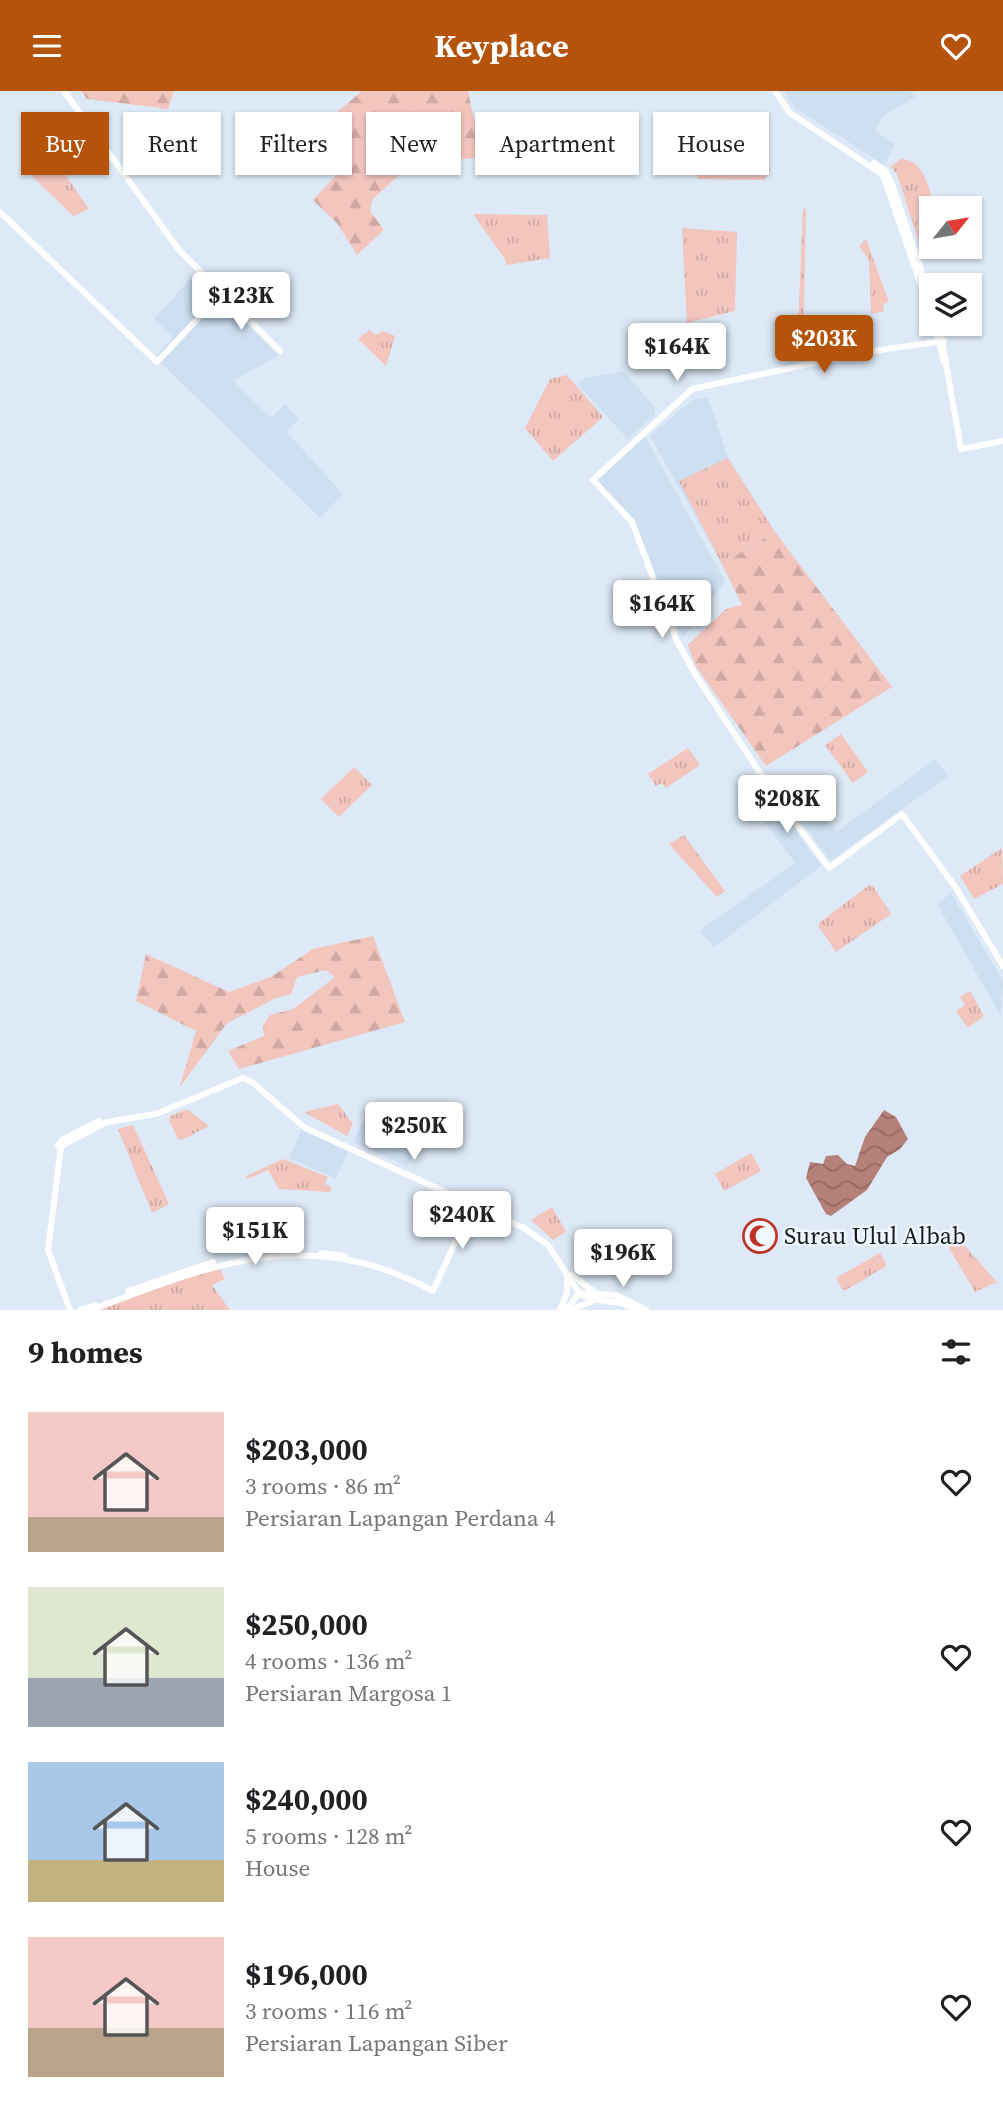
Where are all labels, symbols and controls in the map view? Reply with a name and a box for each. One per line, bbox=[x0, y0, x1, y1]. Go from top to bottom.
text: Keyplace bbox=[434, 24, 569, 68]
icon: menu bbox=[28, 27, 66, 65]
icon: heart bbox=[937, 27, 975, 65]
chip: Buy bbox=[21, 112, 109, 175]
chip: Rent bbox=[123, 112, 221, 175]
chip: Filters bbox=[235, 112, 352, 175]
chip: New bbox=[366, 112, 461, 175]
chip: Apartment bbox=[475, 112, 639, 175]
chip: House bbox=[653, 112, 769, 175]
north arrow bbox=[919, 196, 982, 259]
map controls bbox=[919, 196, 982, 336]
pin: $123K bbox=[192, 273, 290, 332]
button: layers bbox=[919, 273, 982, 336]
text: $123K bbox=[208, 279, 274, 311]
pin: $203K bbox=[775, 315, 873, 375]
text: $203K bbox=[791, 322, 857, 354]
pin: $164K bbox=[628, 323, 726, 383]
text: $164K bbox=[644, 330, 710, 362]
pin: $164K bbox=[613, 581, 711, 640]
text: $164K bbox=[629, 587, 695, 619]
pin: $208K bbox=[738, 775, 836, 835]
text: $208K bbox=[754, 782, 820, 814]
pin: $250K bbox=[365, 1103, 463, 1162]
text: $250K bbox=[381, 1109, 447, 1141]
pin: $240K bbox=[413, 1191, 511, 1251]
text: $240K bbox=[429, 1198, 495, 1230]
pin: $151K bbox=[206, 1207, 304, 1267]
text: $151K bbox=[222, 1214, 288, 1246]
mosque icon: Surau Ulul Albab bbox=[741, 1217, 779, 1255]
place label: Surau Ulul Albab bbox=[784, 1219, 966, 1252]
pin: $196K bbox=[574, 1229, 672, 1289]
text: $196K bbox=[590, 1236, 656, 1268]
text: 9 homes bbox=[28, 1332, 143, 1373]
icon: filters bbox=[937, 1333, 975, 1371]
text: $203,000 bbox=[245, 1429, 368, 1470]
icon: home bbox=[84, 1440, 168, 1524]
icon: heart bbox=[937, 1463, 975, 1501]
text: 3 rooms · 86 m² bbox=[245, 1470, 401, 1502]
text: Persiaran Lapangan Perdana 4 bbox=[245, 1502, 556, 1534]
text: $250,000 bbox=[245, 1604, 368, 1645]
icon: home bbox=[84, 1615, 168, 1699]
icon: heart bbox=[937, 1638, 975, 1676]
text: 4 rooms · 136 m² bbox=[245, 1645, 412, 1677]
text: Persiaran Margosa 1 bbox=[245, 1677, 452, 1709]
text: $240,000 bbox=[245, 1779, 368, 1820]
icon: home bbox=[84, 1790, 168, 1874]
icon: heart bbox=[937, 1813, 975, 1851]
text: 5 rooms · 128 m² bbox=[245, 1820, 412, 1852]
text: House bbox=[245, 1852, 310, 1884]
text: $196,000 bbox=[245, 1954, 368, 1995]
icon: home bbox=[84, 1965, 168, 2049]
icon: heart bbox=[937, 1988, 975, 2026]
text: 3 rooms · 116 m² bbox=[245, 1995, 412, 2027]
text: Persiaran Lapangan Siber bbox=[245, 2027, 508, 2059]

